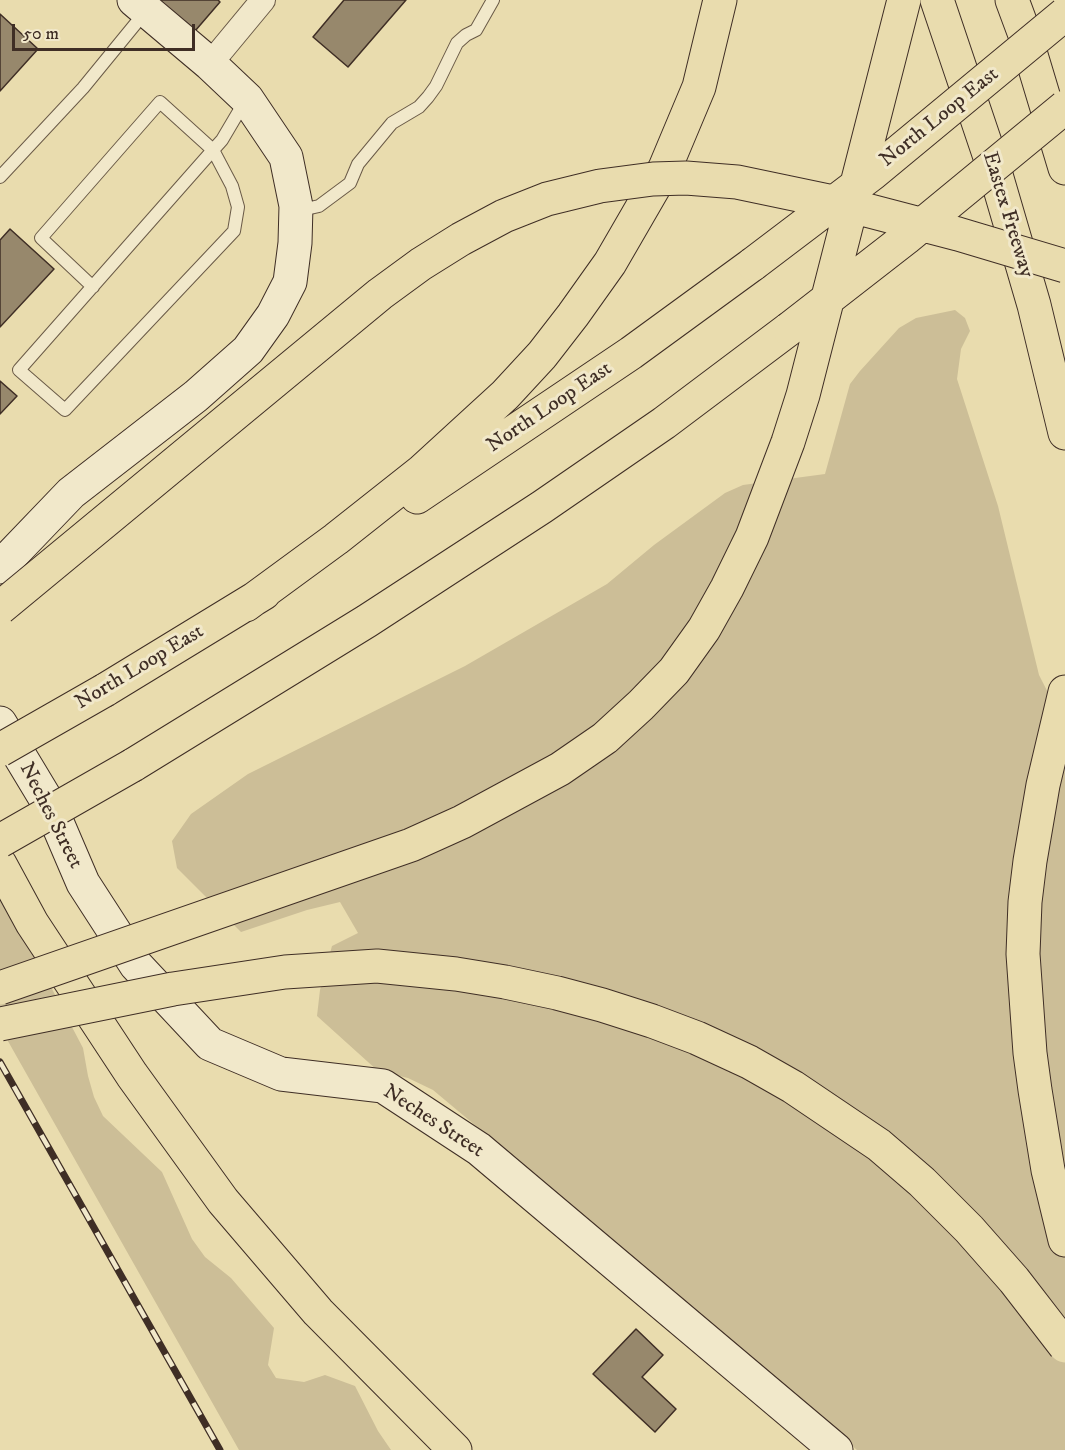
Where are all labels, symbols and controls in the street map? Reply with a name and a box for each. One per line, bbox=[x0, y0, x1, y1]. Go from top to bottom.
scale bar bbox=[15, 12, 198, 50]
text: 50 m bbox=[23, 23, 59, 45]
street label: North Loop East bbox=[876, 63, 1004, 173]
street label: Eastex Freeway bbox=[976, 149, 1038, 281]
street label: North Loop East bbox=[483, 357, 617, 459]
street label: North Loop East bbox=[71, 620, 209, 716]
street label: Neches Street bbox=[13, 759, 87, 873]
street label: Neches Street bbox=[378, 1080, 488, 1164]

